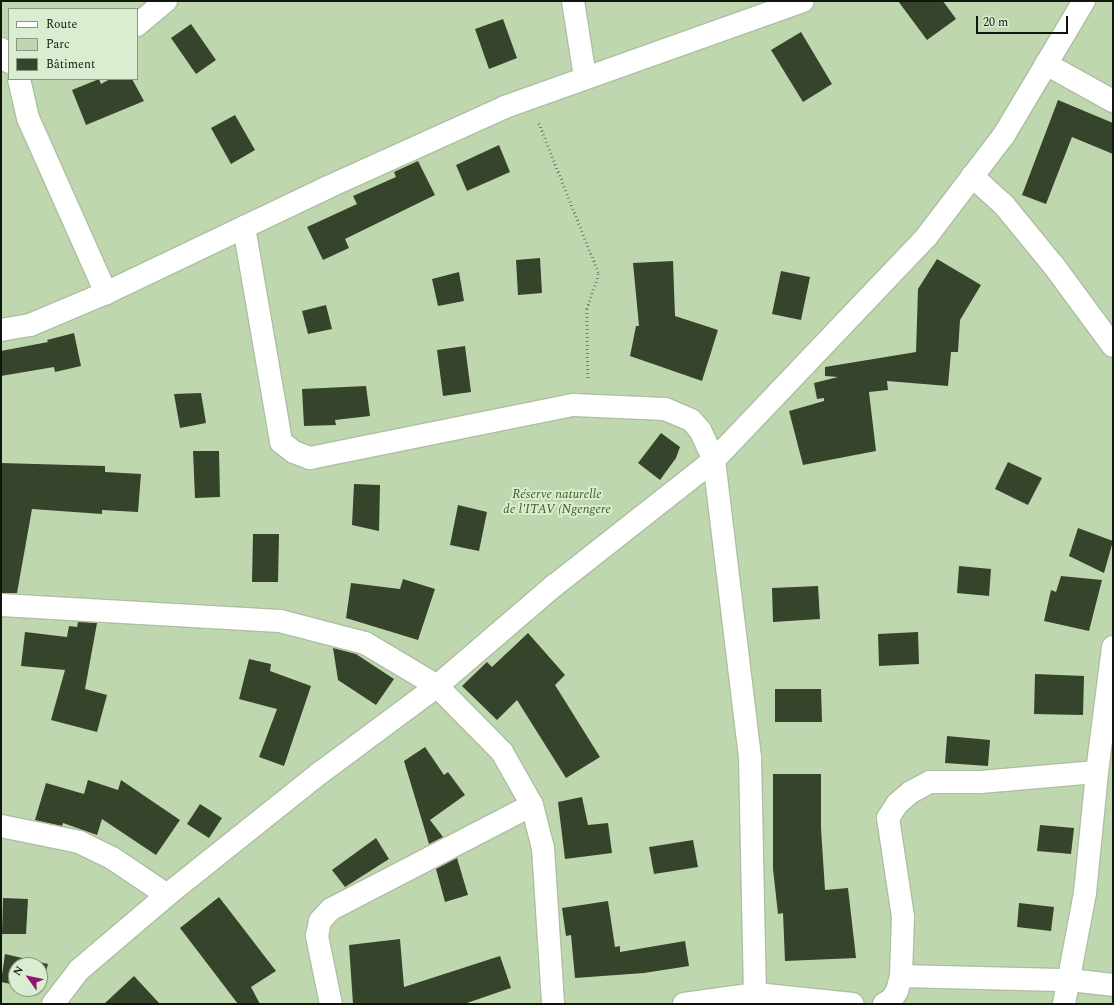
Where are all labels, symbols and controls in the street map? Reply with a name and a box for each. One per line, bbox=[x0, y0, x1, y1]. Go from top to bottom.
legend bbox=[8, 8, 138, 80]
scale bar bbox=[978, 8, 1070, 34]
text: 20 m bbox=[983, 13, 1008, 32]
text: Route bbox=[46, 15, 77, 34]
text: Parc bbox=[46, 35, 70, 54]
text: Bâtiment bbox=[46, 55, 95, 74]
park label: Réserve naturelle de l'ITAV (Ngengere bbox=[503, 487, 611, 518]
north arrow bbox=[8, 957, 48, 997]
text: N bbox=[9, 962, 28, 979]

